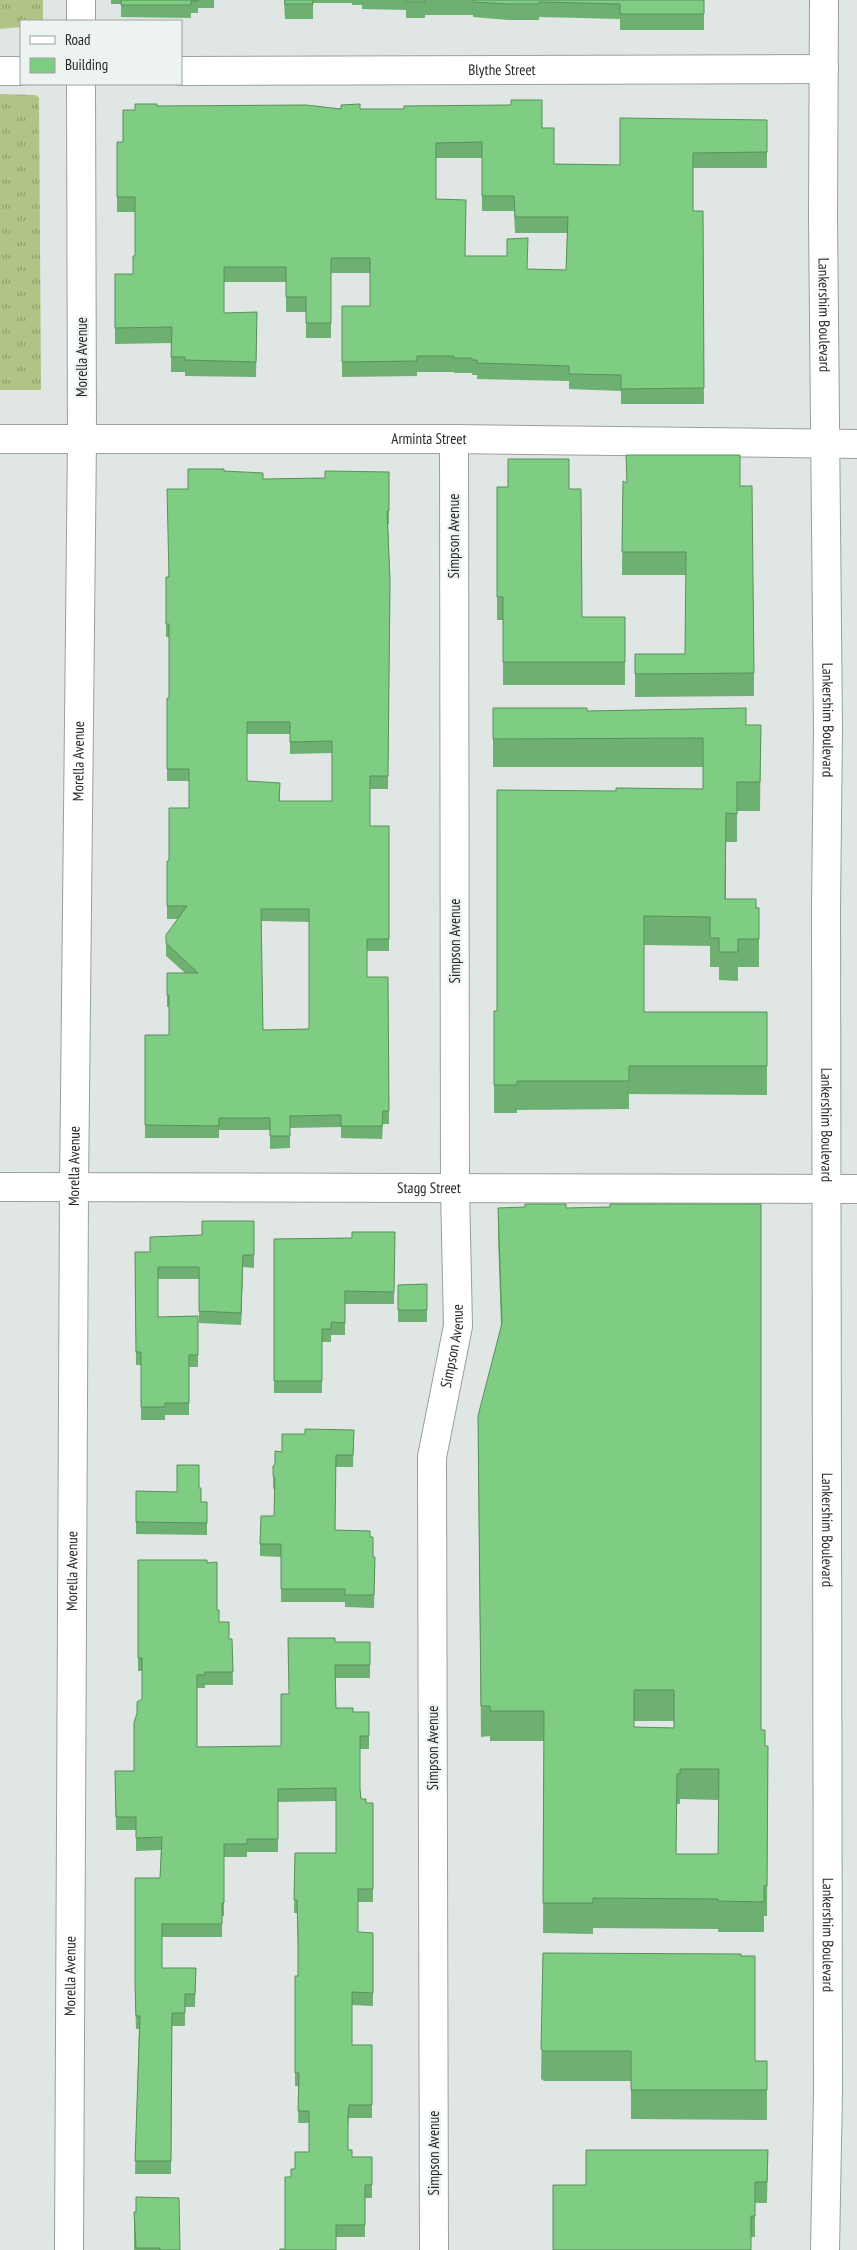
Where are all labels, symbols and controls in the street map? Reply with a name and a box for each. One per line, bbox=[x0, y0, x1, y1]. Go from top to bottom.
legend bbox=[20, 20, 182, 85]
text: Road bbox=[65, 30, 91, 49]
text: Building bbox=[65, 55, 108, 74]
street label: Blythe Street bbox=[468, 60, 536, 79]
street label: Lankershim Boulevard bbox=[814, 258, 835, 372]
street label: Morella Avenue bbox=[72, 317, 91, 397]
street label: Arminta Street bbox=[391, 429, 467, 448]
street label: Simpson Avenue bbox=[444, 494, 463, 578]
street label: Lankershim Boulevard bbox=[818, 663, 838, 777]
street label: Morella Avenue bbox=[68, 721, 88, 801]
street label: Simpson Avenue bbox=[445, 899, 464, 983]
street label: Lankershim Boulevard bbox=[817, 1068, 836, 1182]
street label: Morella Avenue bbox=[64, 1126, 84, 1206]
street label: Stagg Street bbox=[397, 1178, 461, 1197]
street label: Simpson Avenue bbox=[436, 1304, 467, 1390]
street label: Lankershim Boulevard bbox=[818, 1473, 837, 1587]
street label: Morella Avenue bbox=[62, 1531, 81, 1611]
street label: Simpson Avenue bbox=[423, 1706, 442, 1790]
street label: Lankershim Boulevard bbox=[819, 1878, 838, 1992]
street label: Morella Avenue bbox=[60, 1936, 79, 2016]
street label: Simpson Avenue bbox=[424, 2111, 443, 2195]

